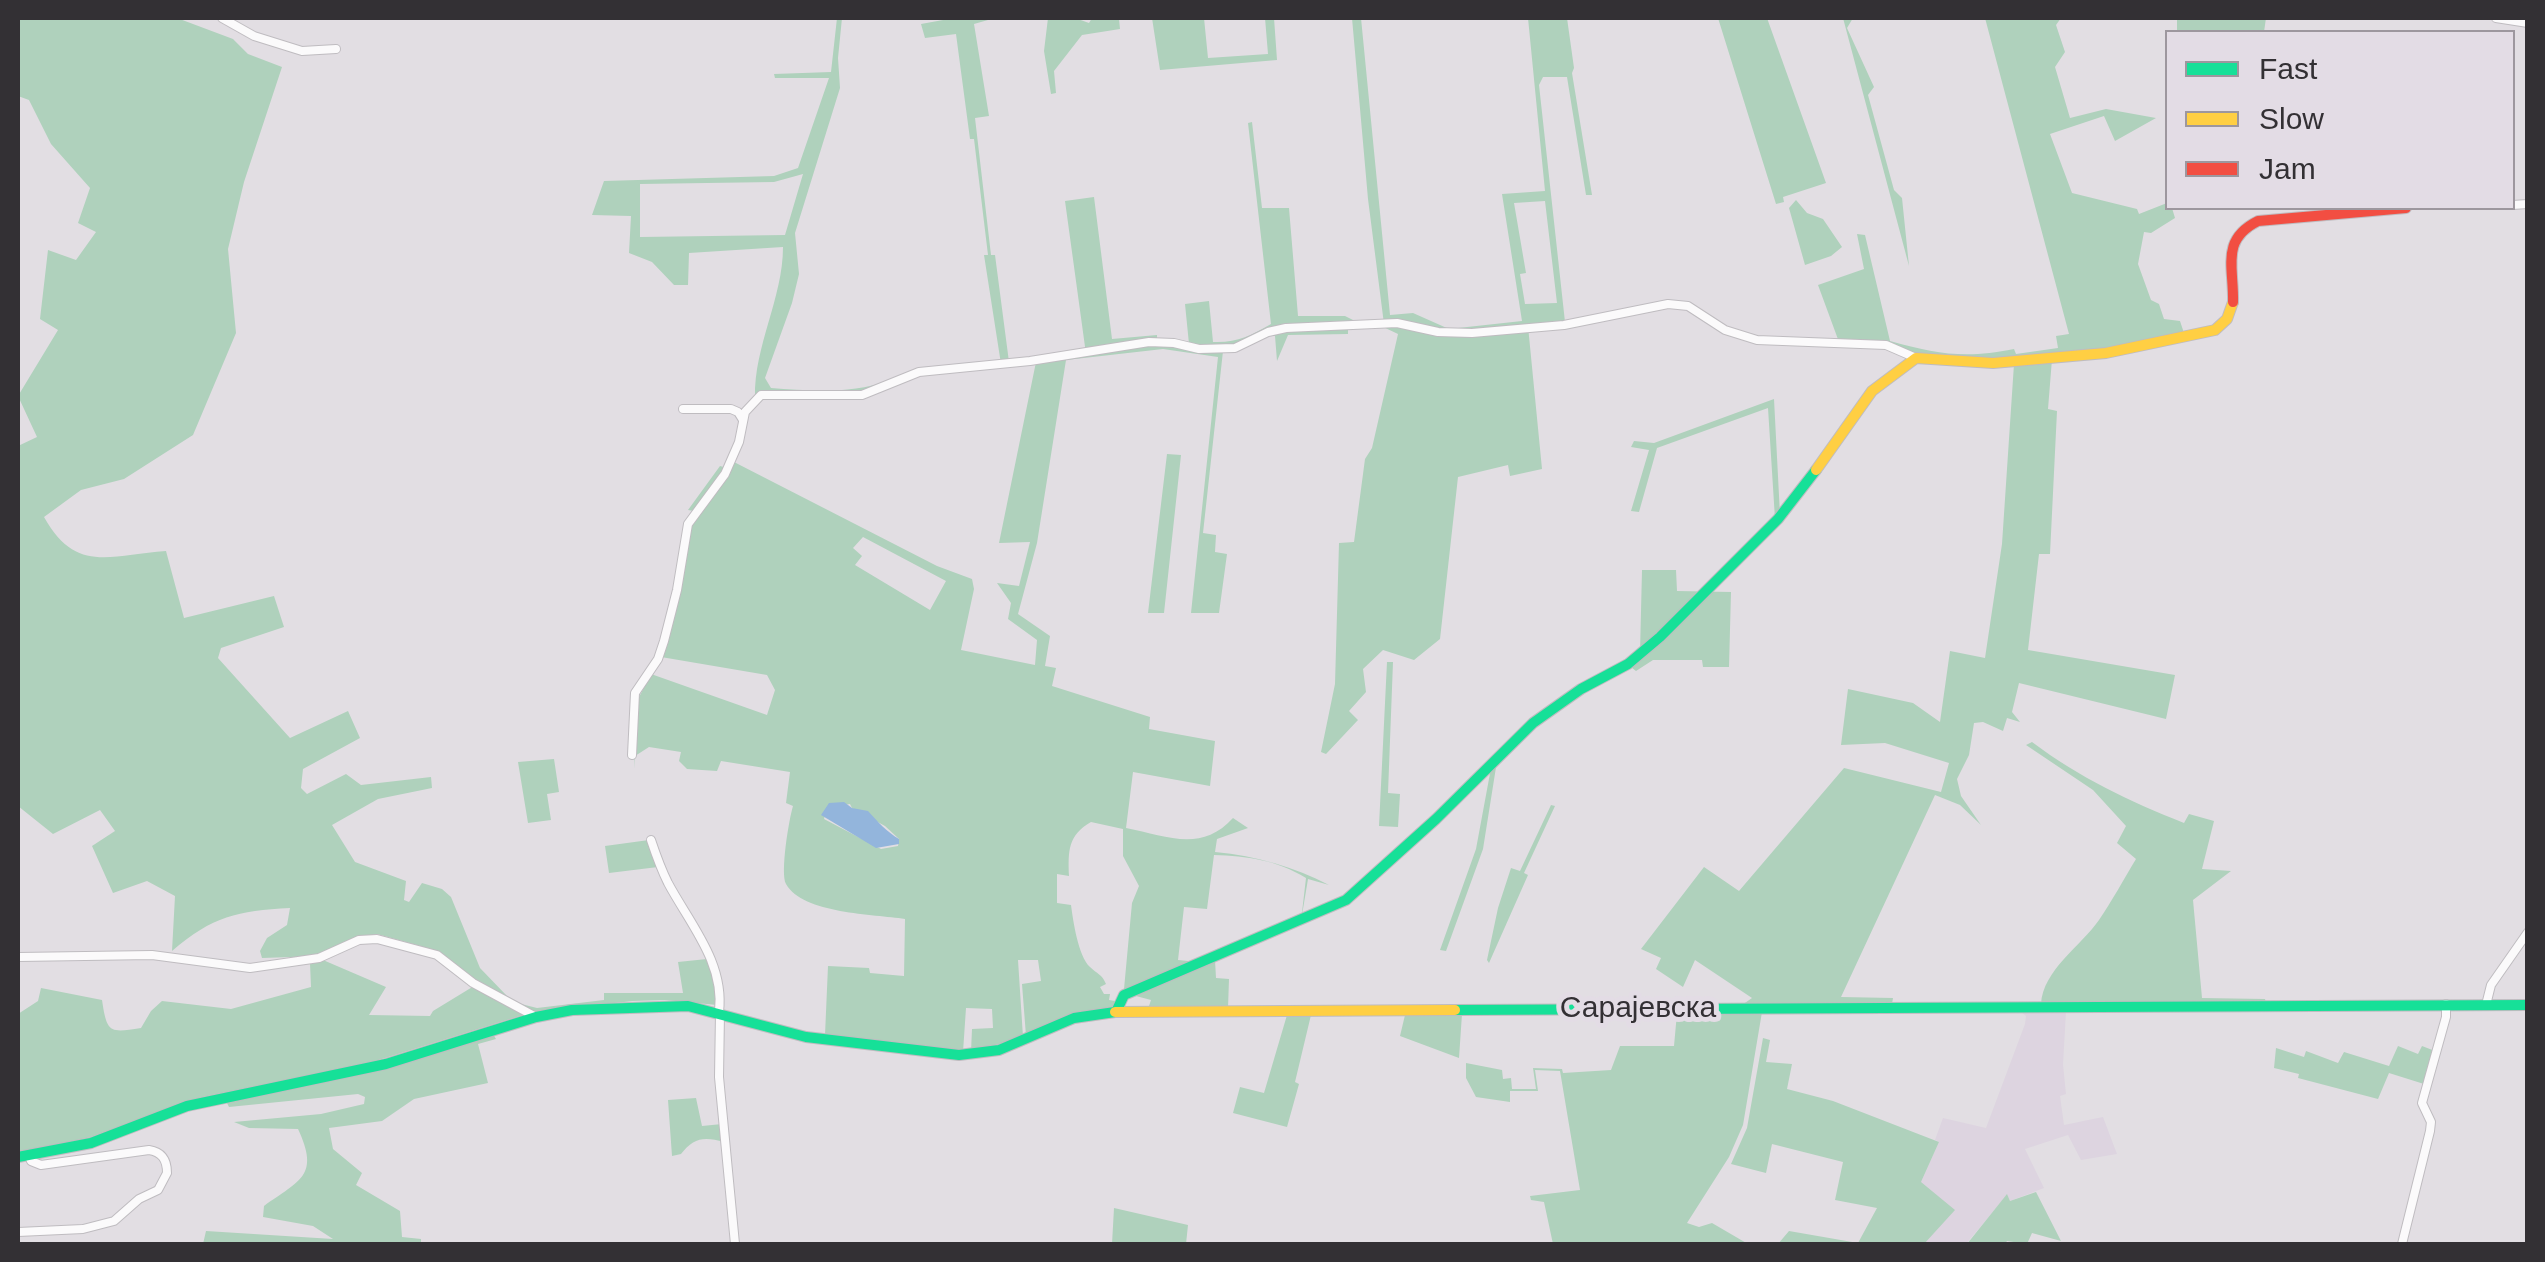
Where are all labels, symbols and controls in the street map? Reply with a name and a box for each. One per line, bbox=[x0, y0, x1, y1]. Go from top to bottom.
legend bbox=[2165, 30, 2515, 210]
text: Fast bbox=[2259, 52, 2317, 85]
text: Slow bbox=[2259, 102, 2324, 135]
text: Jam bbox=[2259, 152, 2316, 185]
street label: Сарајевска bbox=[1560, 991, 1716, 1027]

